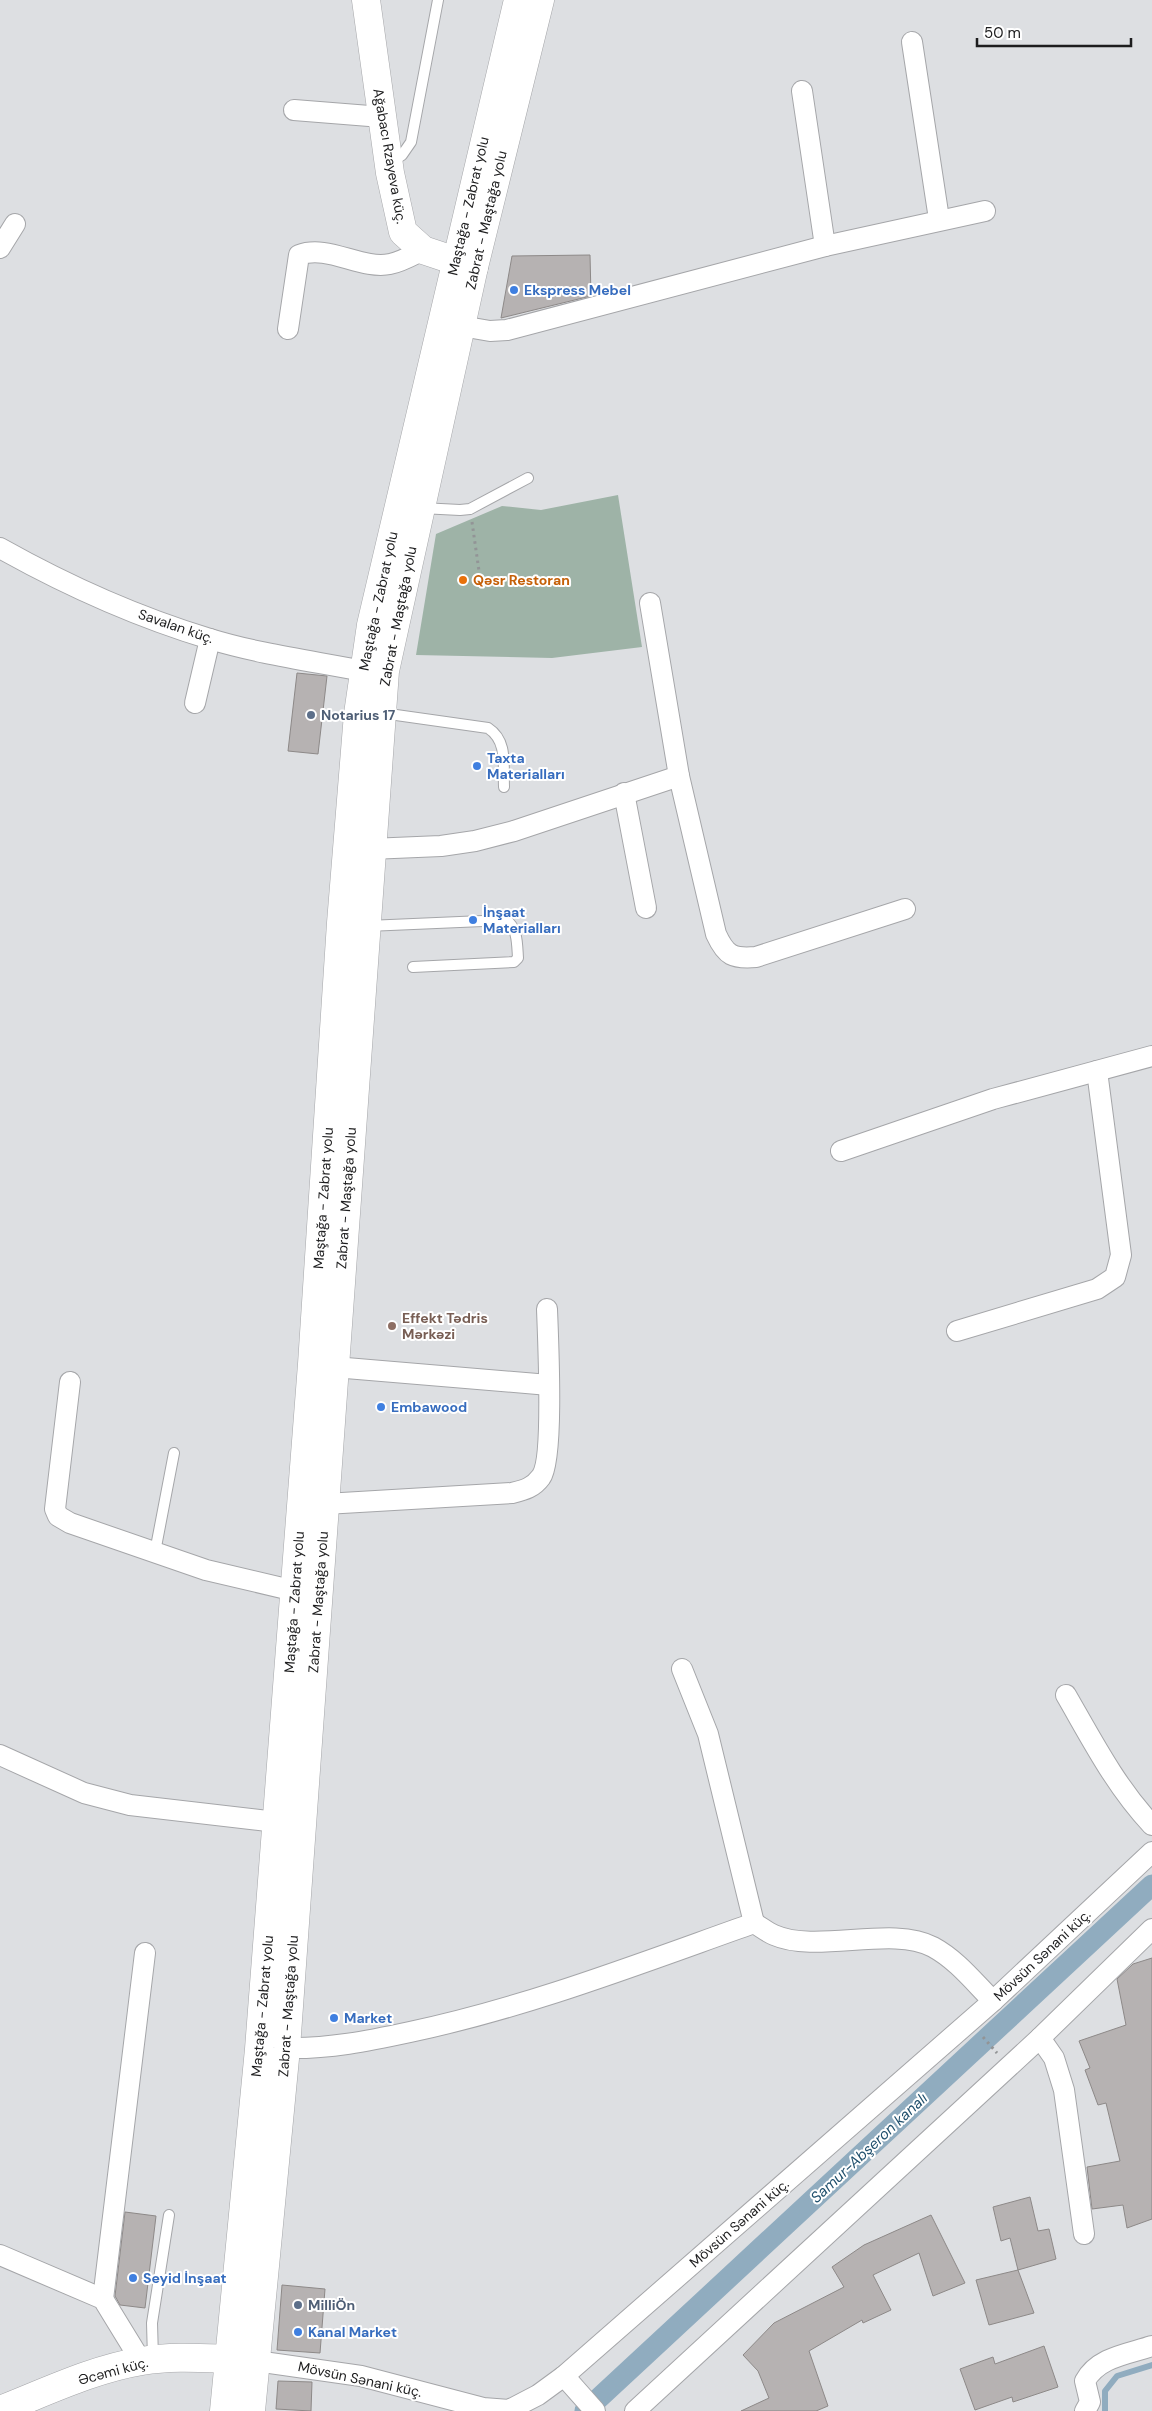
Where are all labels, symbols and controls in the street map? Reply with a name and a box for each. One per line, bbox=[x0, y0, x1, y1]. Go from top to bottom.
scale bar bbox=[977, 15, 1131, 47]
text: 50 m bbox=[984, 23, 1021, 43]
street label: Ağabacı Rzayeva küç. bbox=[369, 87, 411, 225]
street label: Maştağa - Zabrat yolu bbox=[443, 135, 493, 277]
street label: Zabrat - Maştağa yolu bbox=[461, 149, 511, 291]
place label: Ekspress Mebel bbox=[524, 281, 631, 299]
marker: Ekspress Mebel bbox=[508, 284, 520, 296]
street label: Maştağa - Zabrat yolu bbox=[354, 530, 402, 672]
street label: Zabrat - Maştağa yolu bbox=[376, 545, 420, 687]
place label: Qəsr Restoran bbox=[473, 571, 570, 589]
marker: Qəsr Restoran bbox=[457, 574, 469, 586]
street label: Savalan küç. bbox=[136, 605, 216, 647]
place label: Notarius 17 bbox=[321, 706, 396, 724]
marker: Notarius 17 bbox=[305, 709, 317, 721]
place label: Taxta Materialları bbox=[487, 749, 565, 783]
marker: Taxta Materialları bbox=[471, 760, 483, 772]
place label: İnşaat Materialları bbox=[483, 903, 561, 937]
marker: İnşaat Materialları bbox=[467, 914, 479, 926]
street label: Maştağa - Zabrat yolu bbox=[309, 1127, 337, 1269]
street label: Zabrat - Maştağa yolu bbox=[332, 1127, 360, 1269]
place label: Effekt Tədris Mərkəzi bbox=[402, 1309, 488, 1343]
marker: Effekt Tədris Mərkəzi bbox=[386, 1320, 398, 1332]
place label: Embawood bbox=[391, 1398, 467, 1416]
marker: Embawood bbox=[375, 1401, 387, 1413]
street label: Maştağa - Zabrat yolu bbox=[280, 1531, 308, 1673]
street label: Zabrat - Maştağa yolu bbox=[304, 1531, 332, 1673]
street label: Mövsün Sənani küç. bbox=[990, 1905, 1094, 2005]
street label: Maştağa - Zabrat yolu bbox=[247, 1934, 277, 2078]
street label: Zabrat - Maştağa yolu bbox=[274, 1935, 302, 2077]
place label: Market bbox=[344, 2009, 392, 2027]
marker: Market bbox=[328, 2012, 340, 2024]
water label: Samur-Abşeron kanalı bbox=[806, 2089, 932, 2207]
street label: Mövsün Sənani küç. bbox=[685, 2175, 793, 2271]
place label: Seyid İnşaat bbox=[143, 2269, 227, 2287]
marker: Seyid İnşaat bbox=[127, 2272, 139, 2284]
place label: MilliÖn bbox=[308, 2296, 355, 2314]
marker: MilliÖn bbox=[292, 2299, 304, 2311]
place label: Kanal Market bbox=[308, 2323, 397, 2341]
marker: Kanal Market bbox=[292, 2326, 304, 2338]
street label: Əcəmi küç. bbox=[76, 2353, 150, 2389]
street label: Mövsün Sənani küç. bbox=[296, 2357, 424, 2401]

